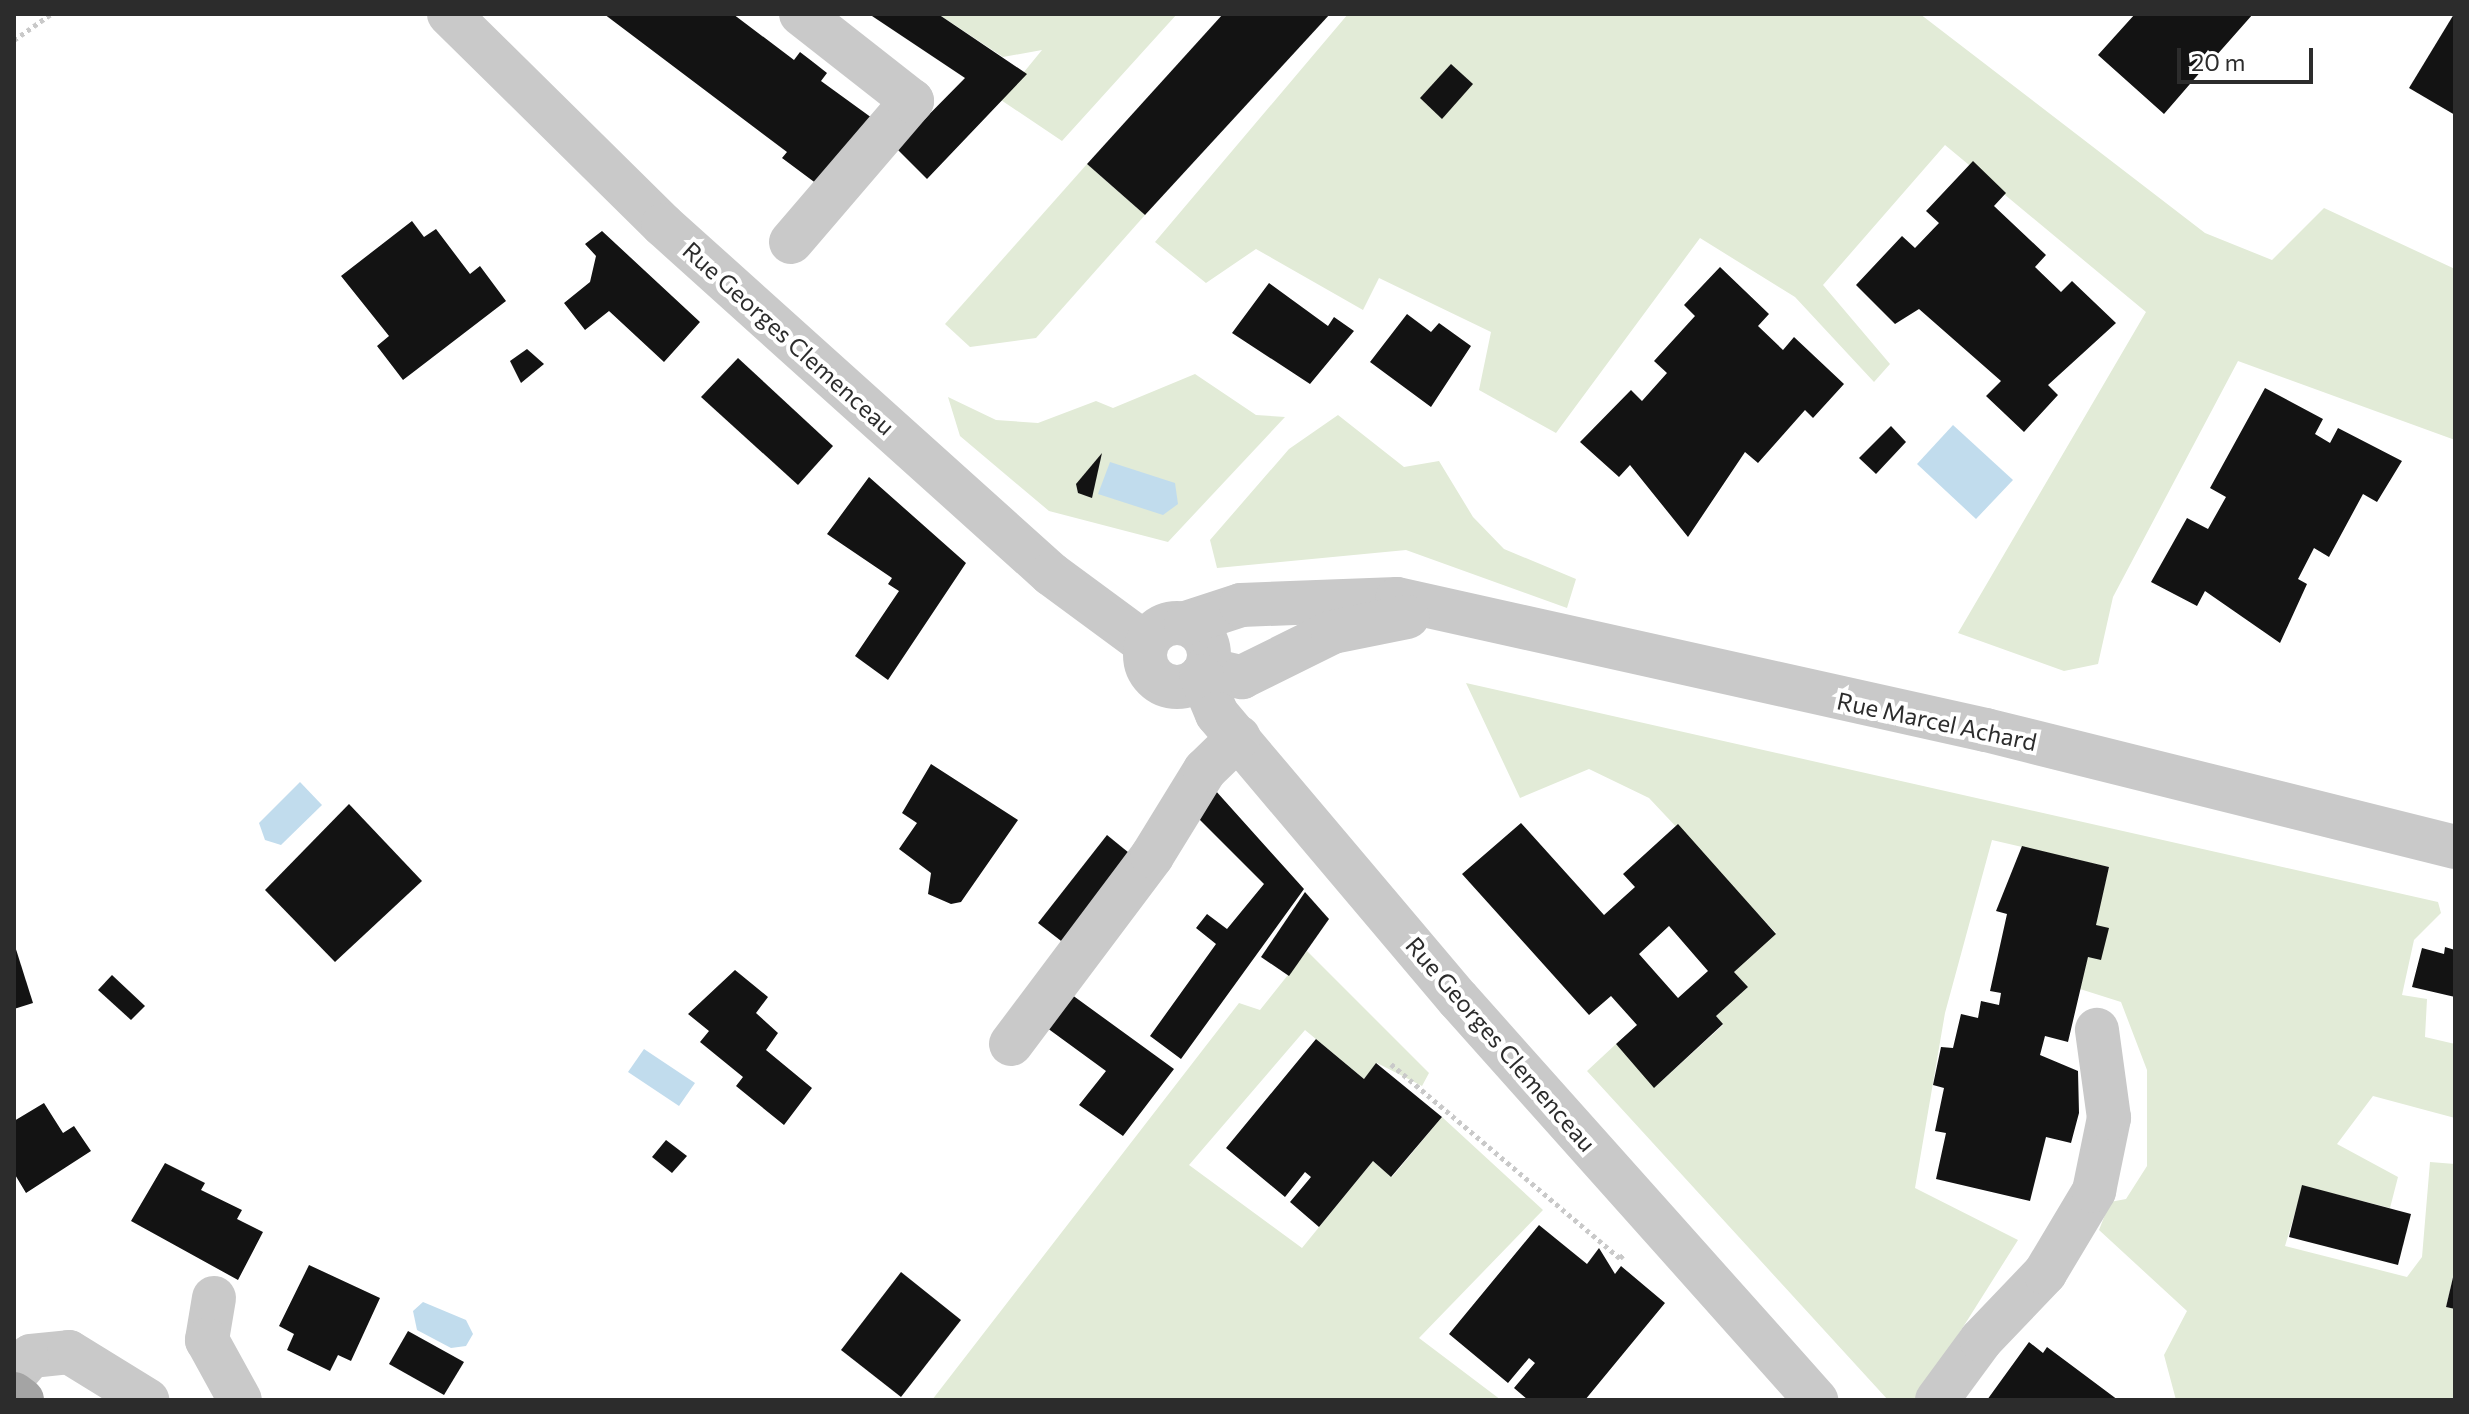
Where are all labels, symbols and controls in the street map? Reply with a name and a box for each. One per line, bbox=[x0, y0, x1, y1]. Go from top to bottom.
scale bar bbox=[2181, 32, 2317, 82]
text: 20 m bbox=[2191, 47, 2245, 76]
street label: Rue Georges Clemenceau bbox=[677, 235, 901, 441]
street label: Rue Marcel Achard bbox=[1834, 686, 2040, 756]
street label: Rue Georges Clemenceau bbox=[1400, 931, 1602, 1157]

